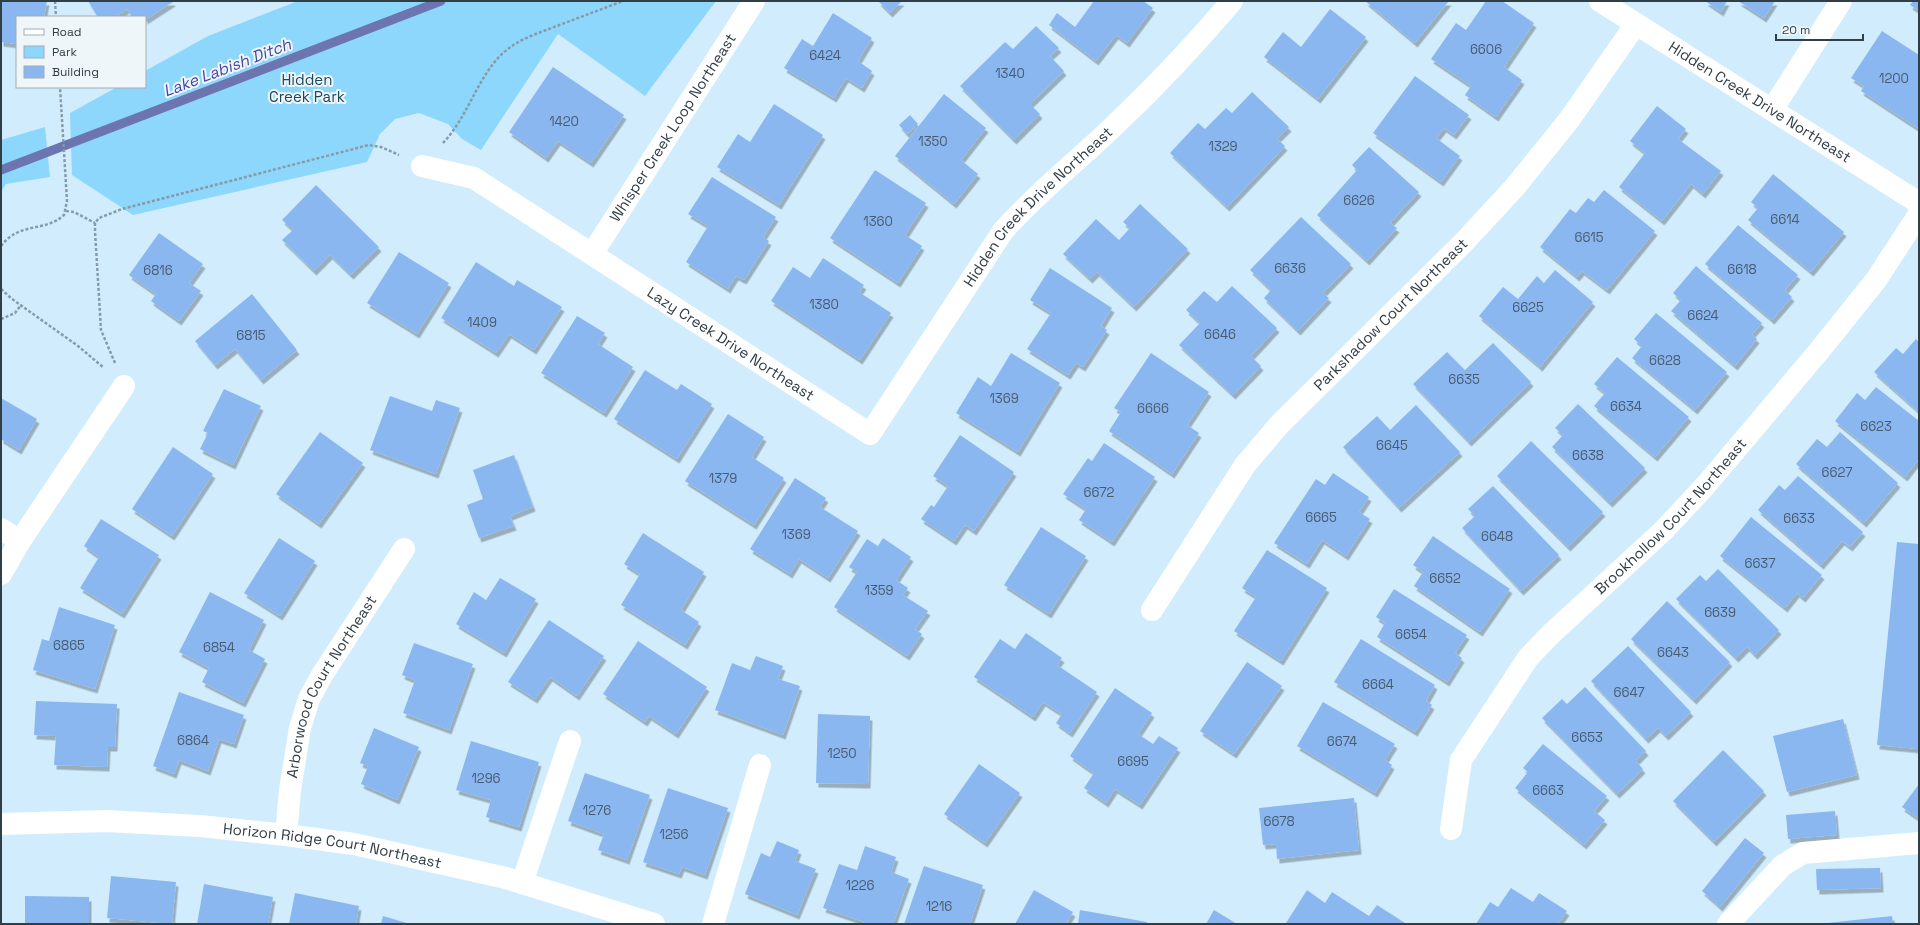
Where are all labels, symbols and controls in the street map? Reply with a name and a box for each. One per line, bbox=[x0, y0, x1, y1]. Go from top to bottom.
legend bbox=[16, 16, 146, 88]
scale bar bbox=[1776, 16, 1863, 42]
text: 20 m bbox=[1782, 22, 1810, 38]
text: Road bbox=[52, 24, 81, 40]
street label: Whisper Creek Loop Northeast bbox=[605, 30, 740, 225]
water label: Lake Labish Ditch bbox=[160, 33, 295, 101]
street label: Hidden Creek Drive Northeast bbox=[1665, 37, 1855, 167]
house number: 6606 bbox=[1470, 41, 1502, 58]
text: Park bbox=[52, 44, 77, 60]
house number: 6424 bbox=[809, 47, 841, 64]
text: Building bbox=[52, 64, 99, 80]
house number: 1340 bbox=[995, 65, 1025, 82]
park label: Hidden Creek Park bbox=[269, 70, 345, 106]
house number: 1200 bbox=[1879, 70, 1909, 87]
house number: 1420 bbox=[549, 113, 579, 130]
street label: Hidden Creek Drive Northeast bbox=[959, 122, 1116, 290]
house number: 1350 bbox=[918, 133, 948, 150]
house number: 1329 bbox=[1208, 138, 1238, 155]
house number: 6626 bbox=[1343, 192, 1375, 209]
house number: 6614 bbox=[1770, 211, 1800, 228]
house number: 1360 bbox=[863, 213, 893, 230]
house number: 6615 bbox=[1574, 229, 1604, 246]
street label: Parkshadow Court Northeast bbox=[1309, 234, 1471, 394]
house number: 6636 bbox=[1274, 260, 1306, 277]
house number: 6618 bbox=[1727, 261, 1757, 278]
house number: 6816 bbox=[143, 262, 173, 279]
street label: Lazy Creek Drive Northeast bbox=[644, 282, 818, 405]
house number: 1380 bbox=[809, 296, 839, 313]
house number: 6625 bbox=[1512, 299, 1544, 316]
house number: 6624 bbox=[1687, 307, 1719, 324]
house number: 1409 bbox=[467, 314, 497, 331]
house number: 6646 bbox=[1204, 326, 1236, 343]
house number: 6815 bbox=[236, 327, 266, 344]
house number: 6628 bbox=[1649, 352, 1681, 369]
house number: 6635 bbox=[1448, 371, 1480, 388]
house number: 1369 bbox=[989, 390, 1019, 407]
house number: 6634 bbox=[1610, 398, 1642, 415]
house number: 6666 bbox=[1137, 400, 1169, 417]
house number: 6623 bbox=[1860, 418, 1892, 435]
street label: Brookhollow Court Northeast bbox=[1590, 434, 1750, 598]
house number: 6645 bbox=[1376, 437, 1408, 454]
house number: 6638 bbox=[1572, 447, 1604, 464]
house number: 6627 bbox=[1822, 464, 1852, 481]
house number: 1379 bbox=[709, 470, 737, 487]
house number: 6672 bbox=[1084, 484, 1115, 501]
house number: 6665 bbox=[1305, 509, 1337, 526]
house number: 6633 bbox=[1783, 510, 1815, 527]
house number: 1369 bbox=[781, 526, 811, 543]
house number: 6648 bbox=[1481, 528, 1513, 545]
house number: 6637 bbox=[1744, 555, 1776, 572]
house number: 6652 bbox=[1429, 570, 1461, 587]
house number: 1359 bbox=[864, 582, 894, 599]
street label: Arborwood Court Northeast bbox=[282, 591, 380, 779]
house number: 6639 bbox=[1704, 604, 1736, 621]
house number: 6654 bbox=[1395, 626, 1427, 643]
house number: 6865 bbox=[53, 637, 85, 654]
house number: 6854 bbox=[203, 639, 235, 656]
house number: 6643 bbox=[1657, 644, 1689, 661]
house number: 6664 bbox=[1362, 676, 1394, 693]
house number: 6647 bbox=[1614, 684, 1644, 701]
house number: 6653 bbox=[1571, 729, 1603, 746]
house number: 6864 bbox=[177, 732, 209, 749]
house number: 6674 bbox=[1327, 733, 1357, 750]
house number: 1250 bbox=[827, 745, 857, 762]
house number: 6695 bbox=[1117, 753, 1149, 770]
house number: 1296 bbox=[471, 770, 501, 787]
house number: 6663 bbox=[1532, 782, 1564, 799]
house number: 1276 bbox=[583, 802, 611, 819]
house number: 6678 bbox=[1263, 813, 1295, 830]
street label: Horizon Ridge Court Northeast bbox=[222, 818, 443, 872]
house number: 1256 bbox=[659, 826, 689, 843]
house number: 1226 bbox=[845, 877, 875, 894]
house number: 1216 bbox=[926, 898, 952, 915]

